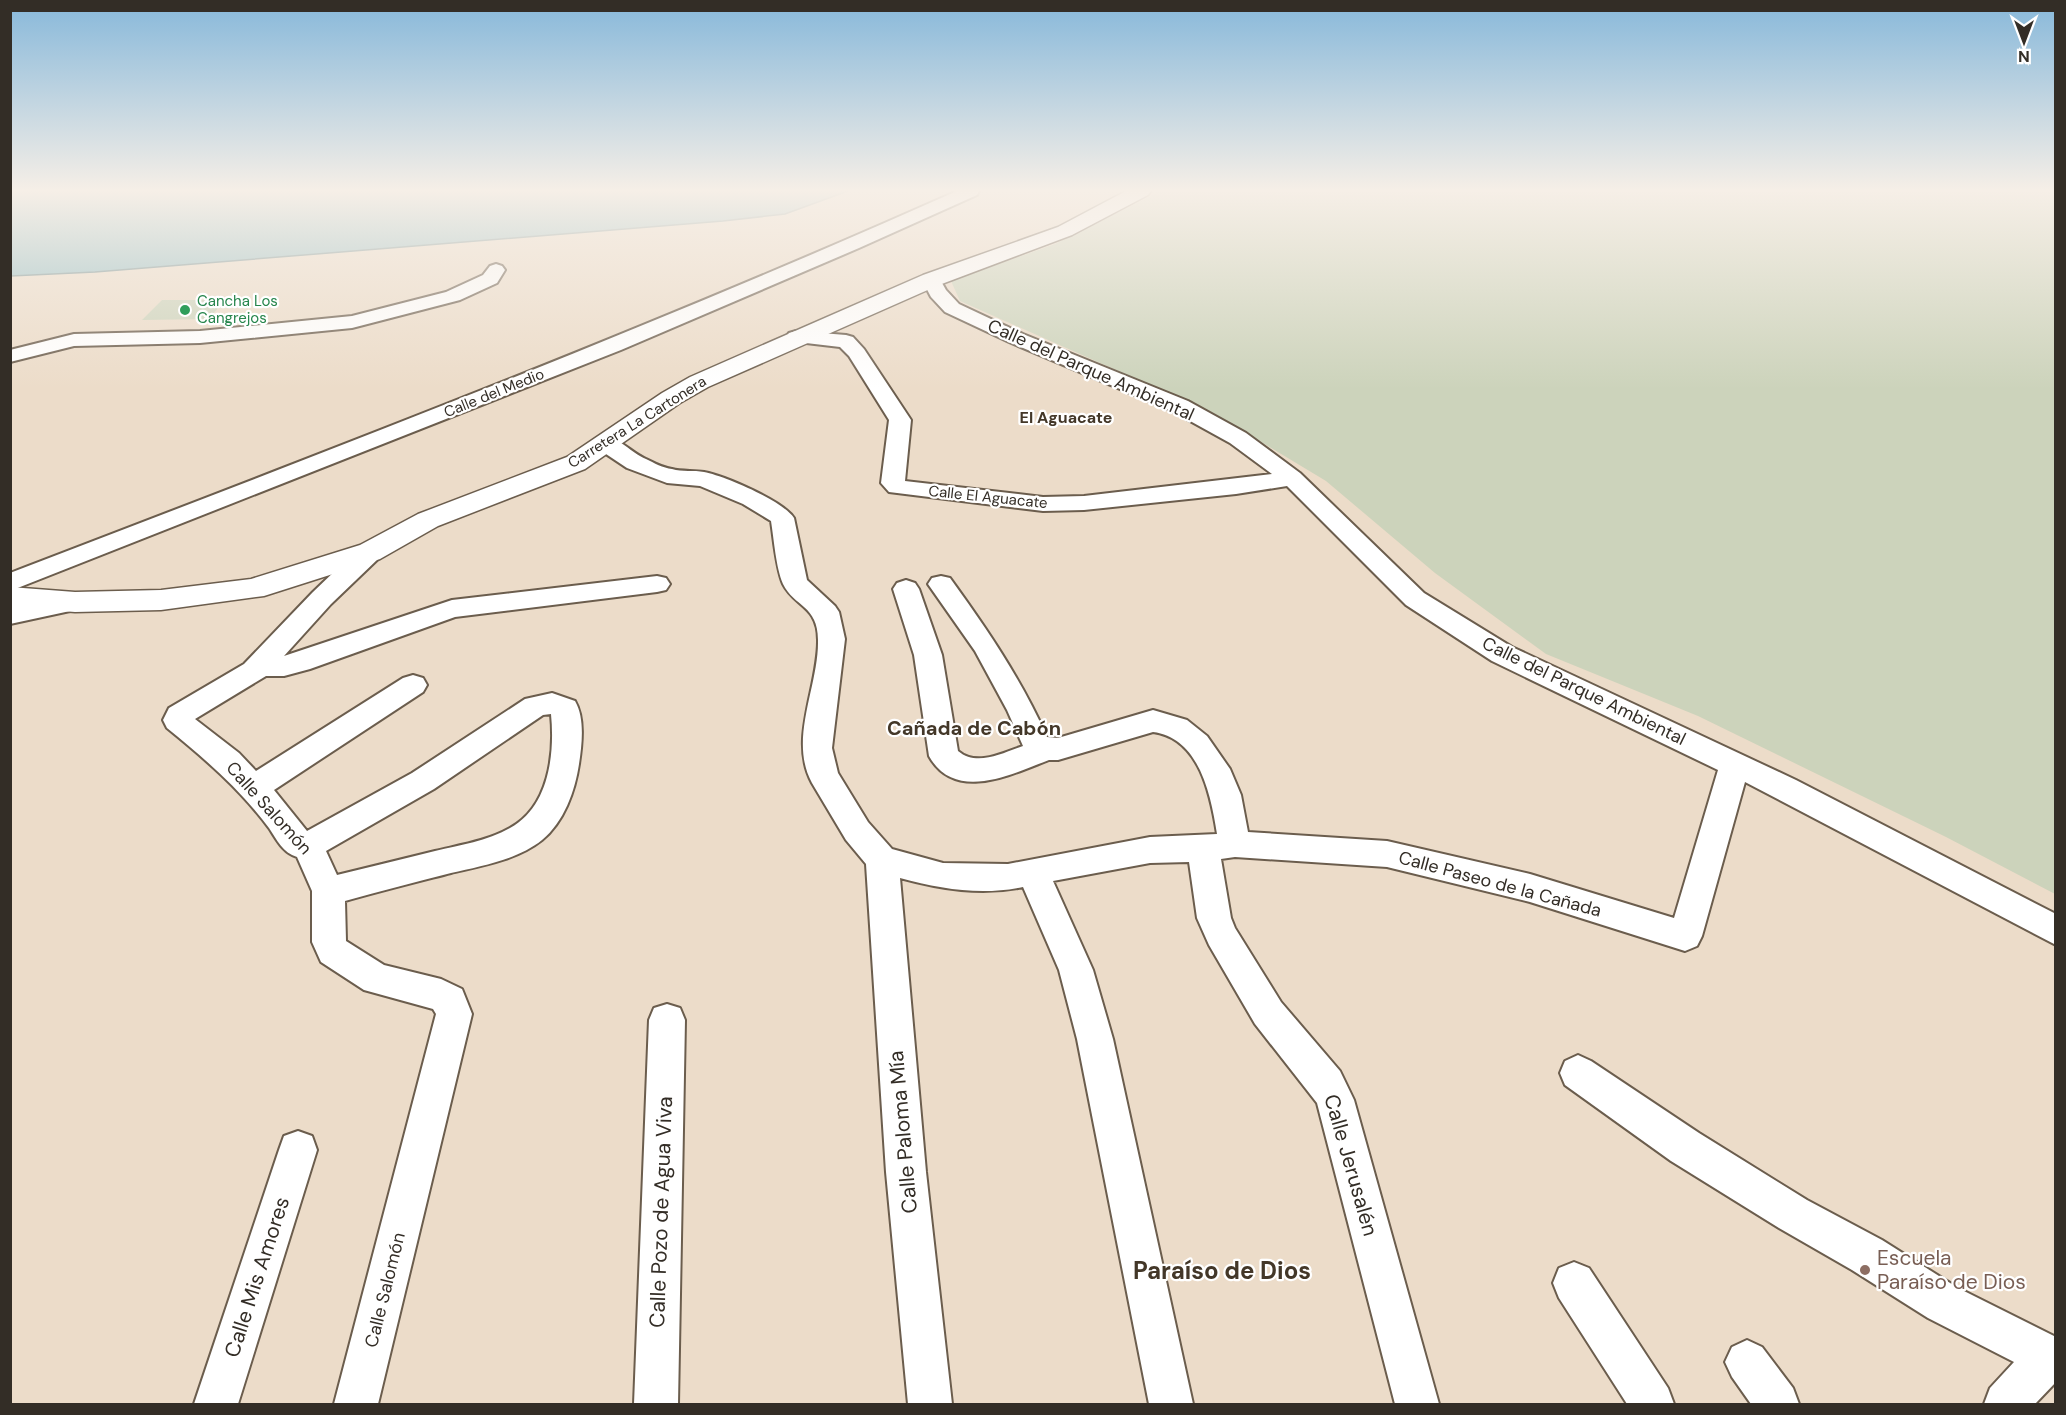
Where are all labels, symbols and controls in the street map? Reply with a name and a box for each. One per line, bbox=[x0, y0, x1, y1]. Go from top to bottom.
north arrow bbox=[1994, 12, 2054, 72]
text: N bbox=[2018, 46, 2030, 67]
place label: Cancha Los Cangrejos bbox=[197, 291, 278, 328]
marker: Cancha Los Cangrejos bbox=[178, 303, 192, 317]
street label: Calle del Parque Ambiental bbox=[984, 314, 1198, 426]
street label: Calle del Medio bbox=[441, 364, 547, 422]
street label: Carretera La Cartonera bbox=[564, 371, 710, 473]
district label: El Aguacate bbox=[1020, 407, 1112, 428]
street label: Calle El Aguacate bbox=[927, 481, 1049, 513]
street label: Calle del Parque Ambiental bbox=[1478, 631, 1690, 751]
district label: Cañada de Cabón bbox=[887, 715, 1061, 741]
street label: Calle Salomón bbox=[221, 756, 317, 860]
street label: Calle Paseo de la Cañada bbox=[1396, 845, 1604, 923]
street label: Calle Paloma Mía bbox=[882, 1050, 924, 1214]
street label: Calle Jerusalén bbox=[1317, 1091, 1385, 1239]
street label: Calle Pozo de Agua Viva bbox=[643, 1096, 679, 1328]
street label: Calle Mis Amores bbox=[218, 1193, 296, 1361]
street label: Calle Salomón bbox=[359, 1230, 411, 1350]
place label: Escuela Paraíso de Dios bbox=[1877, 1244, 2026, 1296]
district label: Paraíso de Dios bbox=[1133, 1255, 1311, 1286]
marker: Escuela Paraíso de Dios bbox=[1858, 1263, 1872, 1277]

